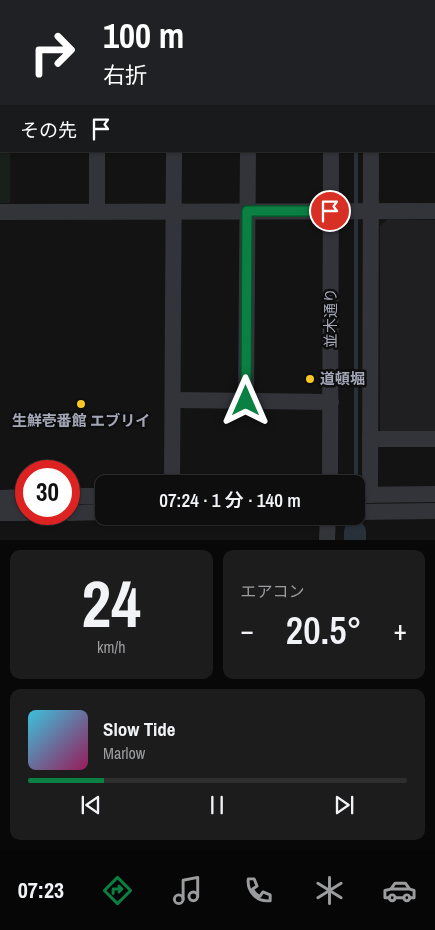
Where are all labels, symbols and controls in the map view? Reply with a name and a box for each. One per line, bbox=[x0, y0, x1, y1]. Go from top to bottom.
text: 100 m bbox=[103, 12, 184, 59]
icon: right bbox=[20, 20, 85, 85]
text: 右折 bbox=[103, 60, 147, 90]
icon: arrive bbox=[87, 115, 115, 143]
text: その先 bbox=[20, 117, 77, 143]
pin bbox=[309, 190, 351, 232]
icon: arrive bbox=[316, 197, 344, 225]
street label: 並木通り bbox=[320, 288, 341, 348]
place label: 道頓堀 bbox=[320, 368, 365, 389]
marker: 道頓堀 bbox=[304, 373, 316, 385]
position arrow bbox=[219, 374, 271, 426]
marker: 生鮮壱番館 エブリイ bbox=[75, 398, 87, 410]
place label: 生鮮壱番館 エブリイ bbox=[12, 410, 150, 431]
speed limit sign: 30 bbox=[15, 460, 80, 525]
text: 07:24 · 1 分 · 140 m bbox=[159, 487, 301, 513]
text: 24 bbox=[82, 560, 141, 647]
text: エアコン bbox=[241, 580, 305, 602]
text: 20.5° bbox=[286, 605, 362, 656]
text: − bbox=[241, 611, 254, 649]
text: + bbox=[394, 611, 407, 649]
text: km/h bbox=[97, 636, 125, 658]
text: Slow Tide bbox=[103, 716, 175, 742]
text: Marlow bbox=[103, 742, 145, 764]
icon: previous bbox=[77, 791, 105, 819]
icon: pause bbox=[203, 791, 231, 819]
icon: next bbox=[330, 791, 358, 819]
icon: directions bbox=[100, 873, 135, 908]
icon: music bbox=[170, 873, 205, 908]
icon: phone bbox=[241, 873, 276, 908]
icon: climate bbox=[312, 873, 347, 908]
icon: car bbox=[382, 873, 417, 908]
text: 07:23 bbox=[18, 875, 64, 905]

